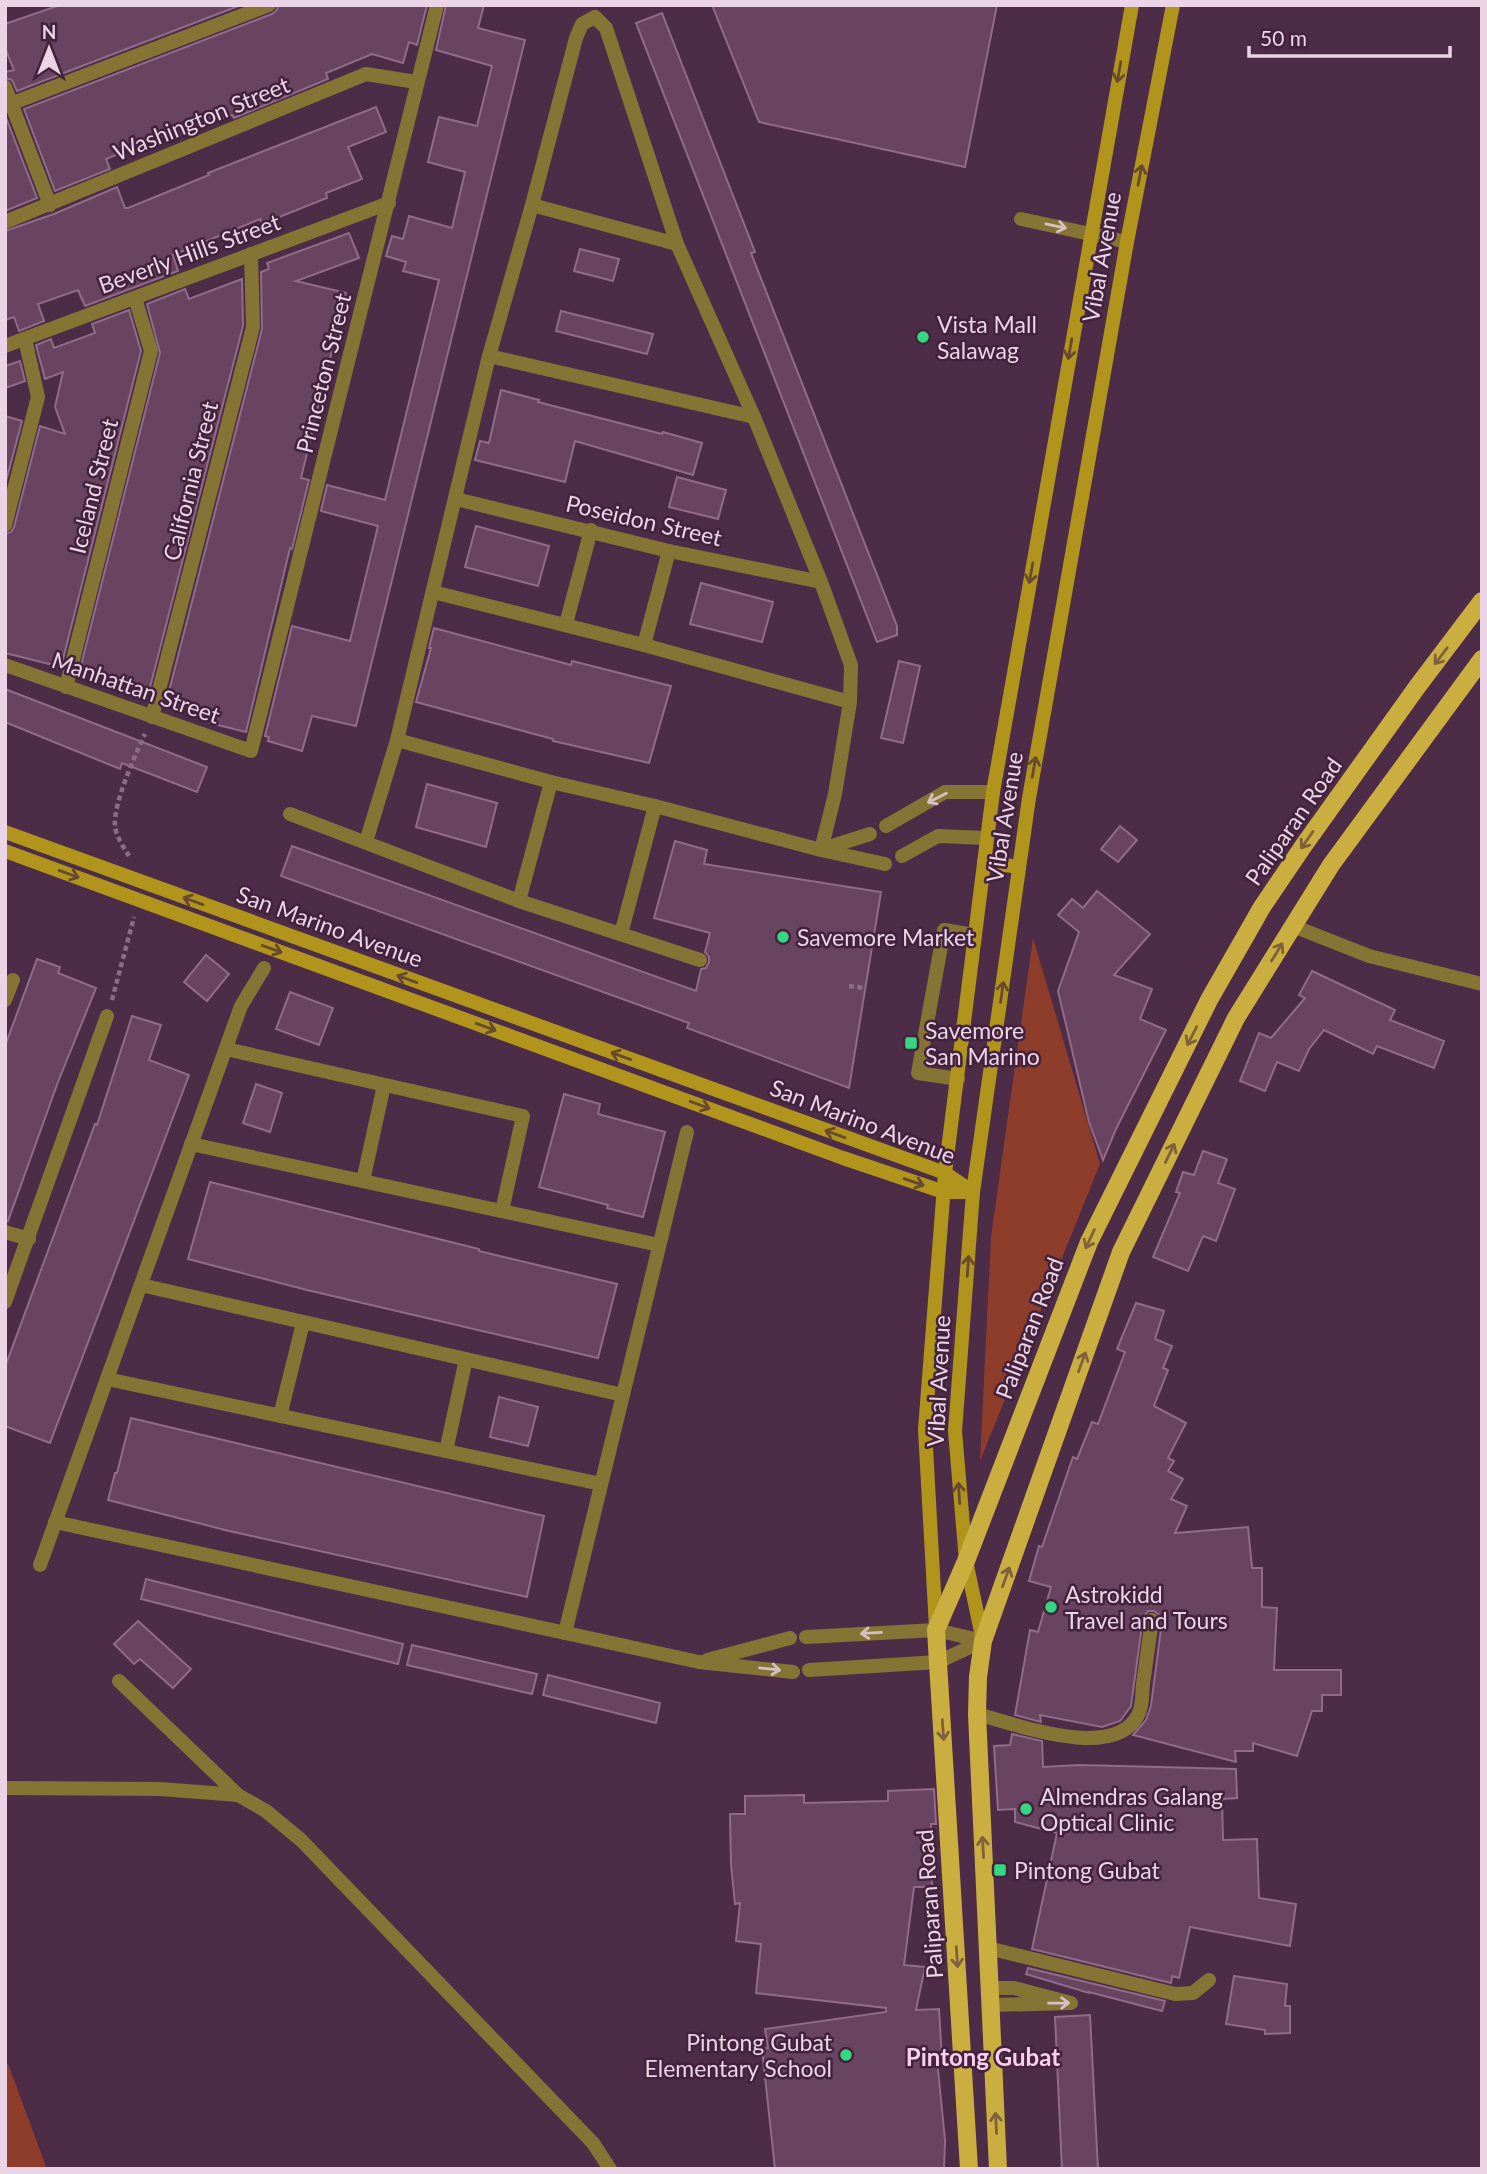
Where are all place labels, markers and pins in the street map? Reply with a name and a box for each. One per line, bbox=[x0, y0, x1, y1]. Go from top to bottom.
place label: Vista Mall Salawag bbox=[937, 310, 1037, 364]
marker: Vista Mall Salawag bbox=[915, 329, 931, 345]
place label: Savemore Market bbox=[797, 923, 975, 951]
marker: Savemore Market bbox=[775, 929, 791, 945]
place label: Savemore San Marino bbox=[925, 1016, 1040, 1070]
marker: Savemore San Marino bbox=[903, 1035, 919, 1051]
place label: Astrokidd Travel and Tours bbox=[1065, 1580, 1228, 1634]
marker: Astrokidd Travel and Tours bbox=[1043, 1599, 1059, 1615]
place label: Almendras Galang Optical Clinic bbox=[1040, 1782, 1223, 1836]
marker: Almendras Galang Optical Clinic bbox=[1018, 1801, 1034, 1817]
place label: Pintong Gubat bbox=[1014, 1856, 1160, 1884]
marker: Pintong Gubat bbox=[992, 1862, 1008, 1878]
place label: Pintong Gubat Elementary School bbox=[645, 2028, 833, 2082]
marker: Pintong Gubat Elementary School bbox=[838, 2047, 854, 2063]

